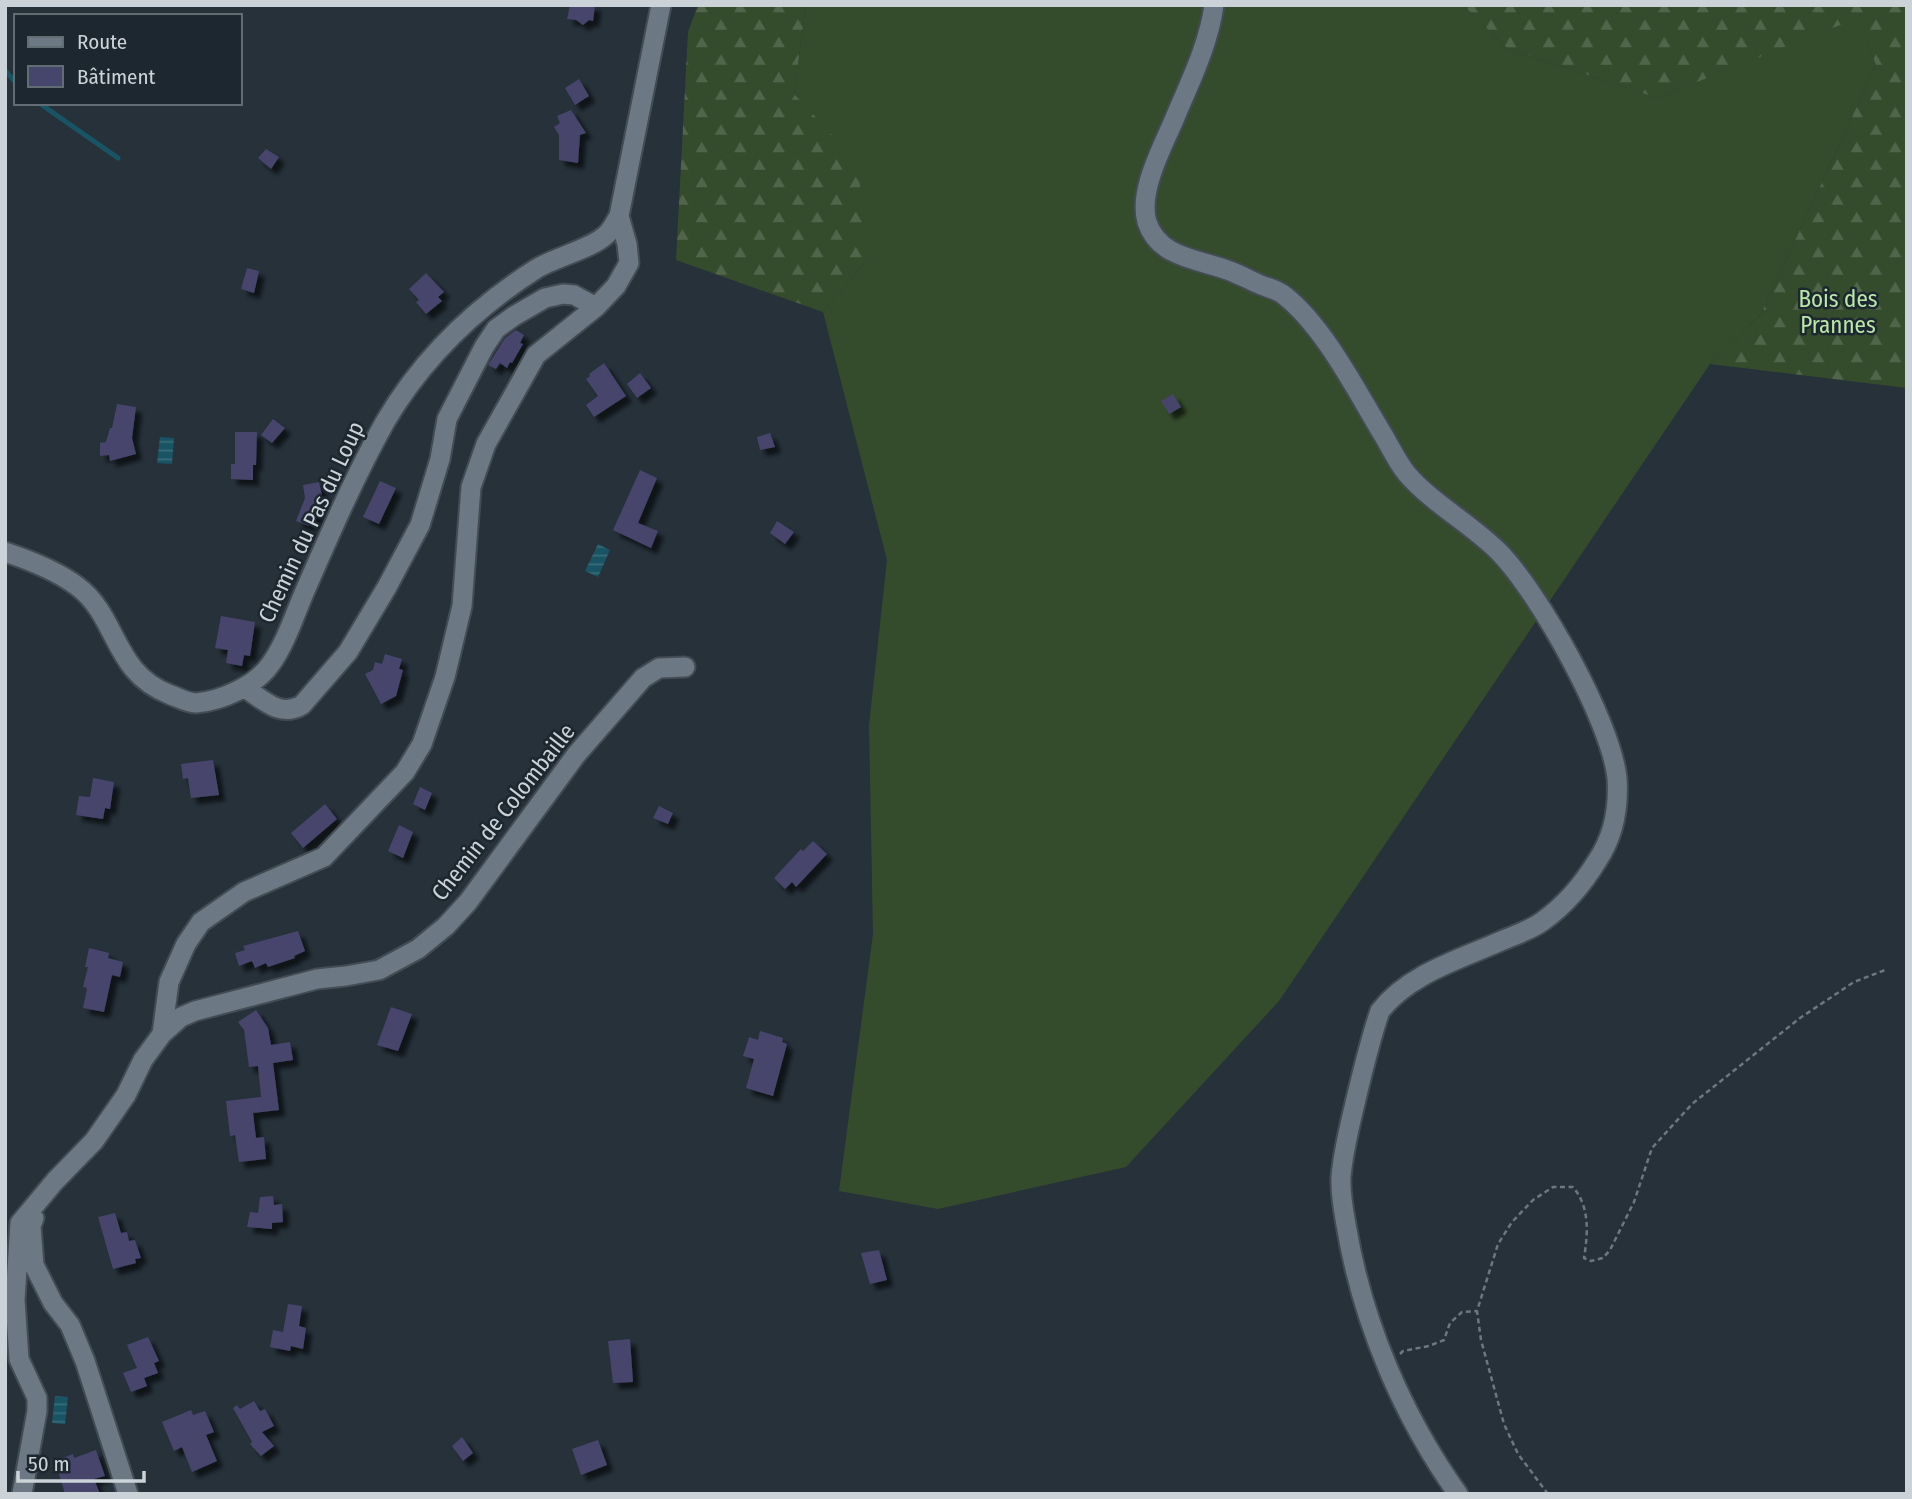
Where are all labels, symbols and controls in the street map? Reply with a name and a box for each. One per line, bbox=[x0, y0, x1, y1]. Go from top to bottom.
legend bbox=[14, 14, 242, 105]
text: Route bbox=[77, 29, 127, 55]
text: Bâtiment bbox=[77, 64, 156, 90]
park label: Bois des Prannes bbox=[1798, 285, 1878, 339]
street label: Chemin du Pas du Loup bbox=[252, 417, 370, 627]
street label: Chemin de Colombaille bbox=[425, 718, 581, 906]
scale bar bbox=[18, 1440, 144, 1484]
text: 50 m bbox=[28, 1451, 70, 1477]

